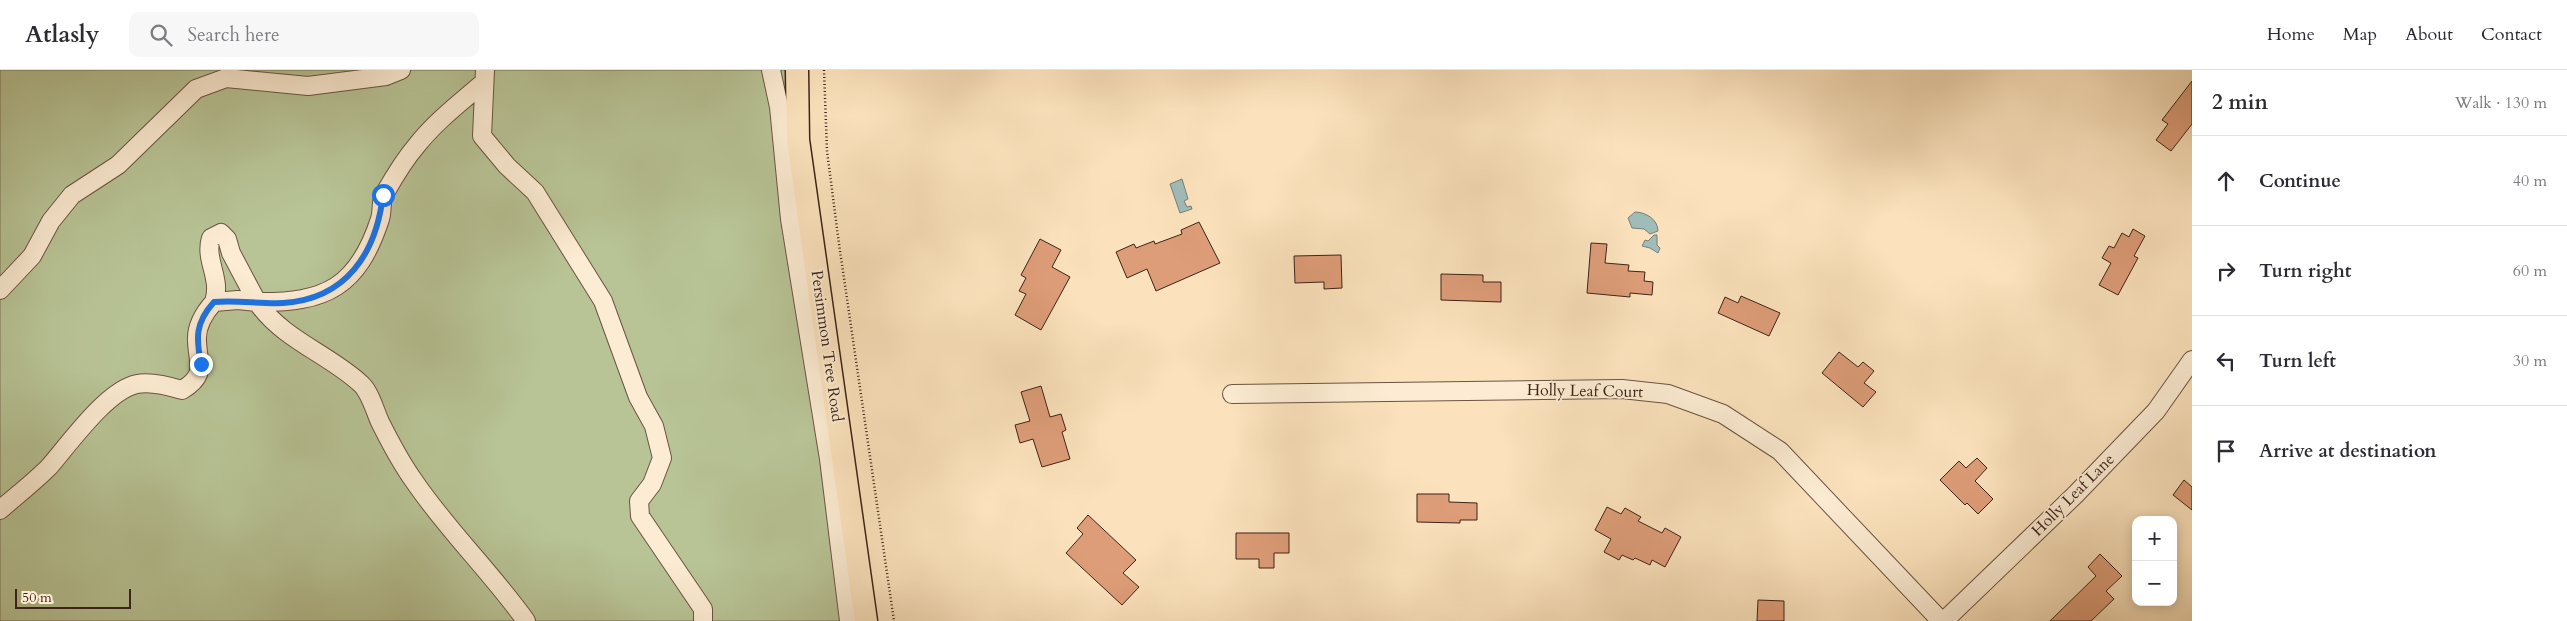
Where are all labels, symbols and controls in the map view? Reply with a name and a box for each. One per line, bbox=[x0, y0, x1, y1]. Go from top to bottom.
search box bbox=[129, 12, 479, 57]
text: Atlasly bbox=[25, 18, 99, 51]
icon: search bbox=[147, 21, 175, 49]
text: Search here bbox=[187, 22, 280, 48]
text: Home bbox=[2267, 22, 2315, 47]
text: Map bbox=[2343, 22, 2377, 47]
text: About bbox=[2405, 22, 2453, 47]
text: Contact bbox=[2481, 22, 2542, 47]
text: 2 min bbox=[2212, 88, 2268, 117]
text: Walk · 130 m bbox=[2455, 92, 2547, 114]
icon: ahead bbox=[2212, 167, 2240, 195]
text: Continue bbox=[2259, 168, 2341, 194]
text: 40 m bbox=[2513, 170, 2547, 192]
route start bbox=[372, 184, 395, 207]
icon: right bbox=[2212, 257, 2240, 285]
text: Turn right bbox=[2259, 258, 2351, 284]
text: 60 m bbox=[2513, 260, 2547, 282]
street label: Persimmon Tree Road bbox=[805, 269, 849, 424]
icon: left bbox=[2212, 347, 2240, 375]
text: Turn left bbox=[2259, 348, 2336, 374]
text: 30 m bbox=[2513, 350, 2547, 372]
route end bbox=[190, 353, 213, 376]
street label: Holly Leaf Court bbox=[1527, 379, 1643, 403]
icon: arrive bbox=[2212, 437, 2240, 465]
text: Arrive at destination bbox=[2259, 438, 2436, 464]
street label: Holly Leaf Lane bbox=[2027, 449, 2119, 541]
map controls bbox=[2132, 516, 2177, 606]
button: + bbox=[2132, 516, 2177, 561]
button: − bbox=[2132, 561, 2177, 606]
scale bar bbox=[15, 586, 131, 609]
text: 50 m bbox=[22, 588, 52, 607]

